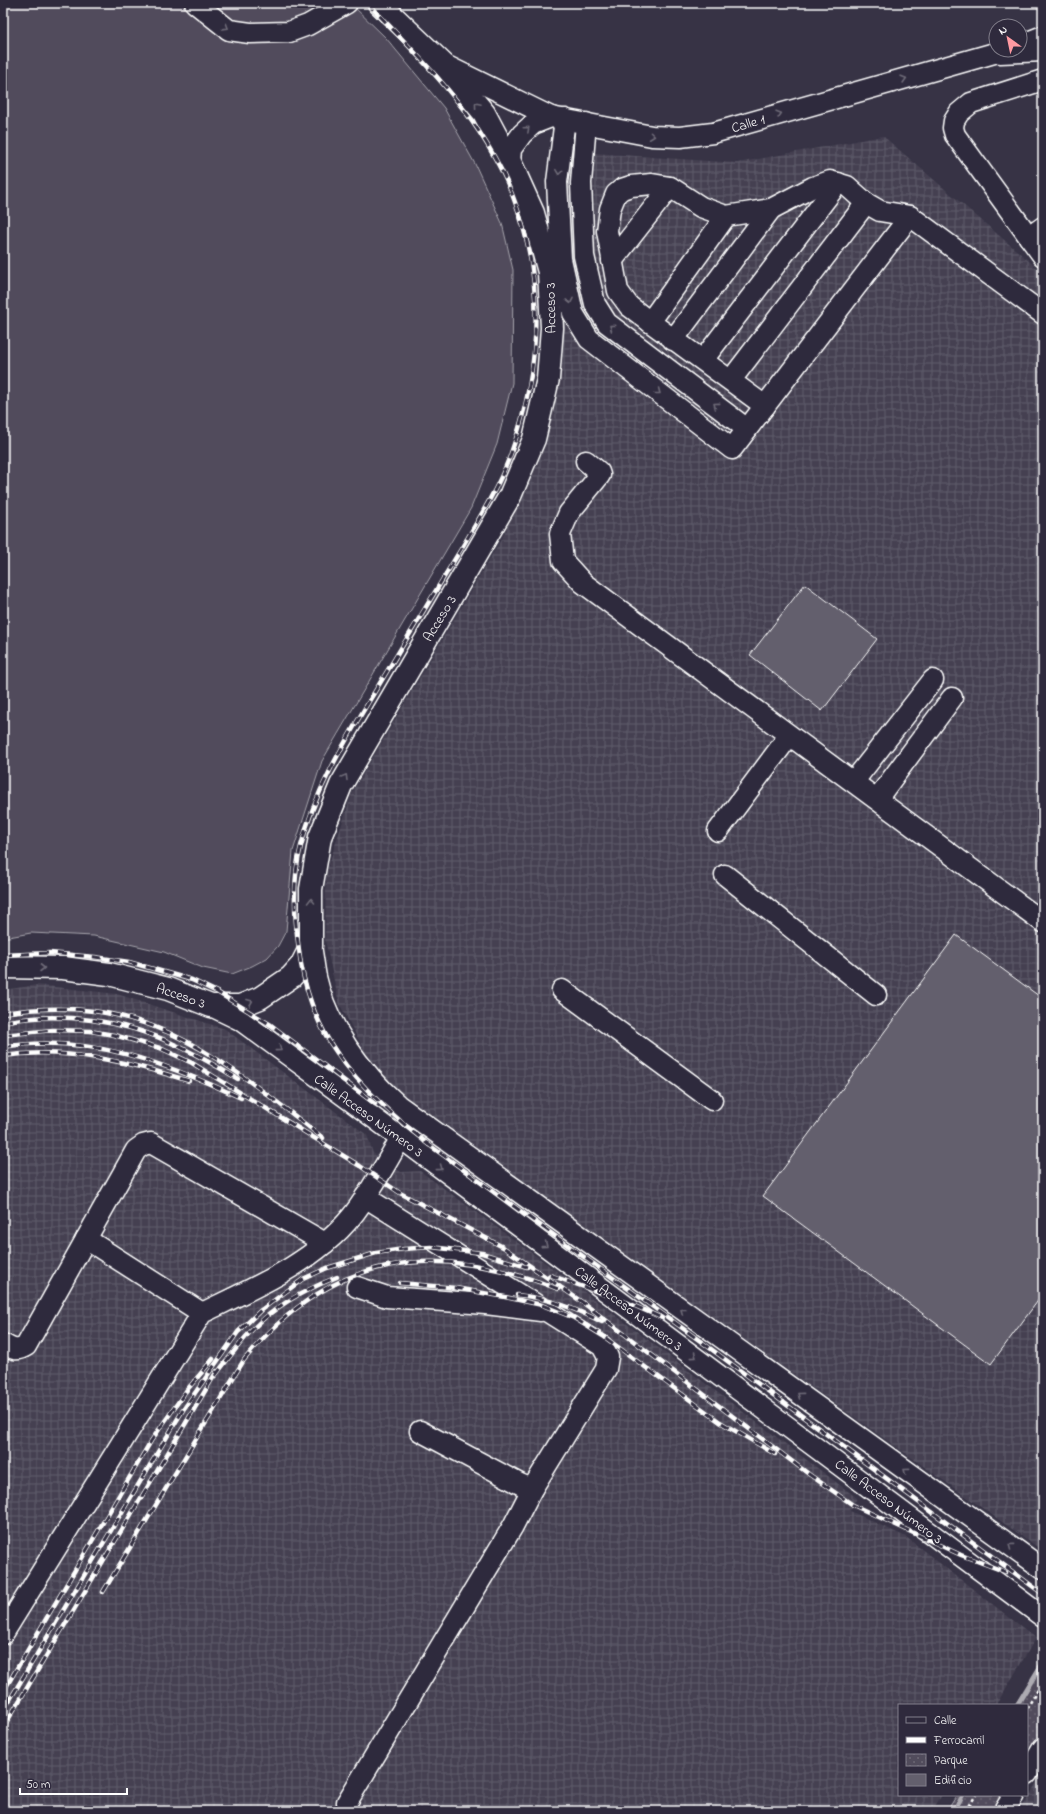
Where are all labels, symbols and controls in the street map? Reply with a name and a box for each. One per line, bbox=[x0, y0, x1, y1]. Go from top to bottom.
north arrow bbox=[988, 18, 1028, 58]
one-way arrow bbox=[222, 22, 229, 29]
text: N bbox=[996, 22, 1011, 39]
one-way arrow bbox=[900, 75, 907, 84]
one-way arrow bbox=[475, 102, 482, 109]
street label: Calle 1 bbox=[729, 109, 768, 139]
one-way arrow bbox=[775, 110, 782, 119]
one-way arrow bbox=[523, 127, 530, 134]
one-way arrow bbox=[649, 131, 655, 140]
one-way arrow bbox=[555, 169, 564, 175]
street label: Acceso 3 bbox=[541, 282, 562, 334]
one-way arrow bbox=[565, 298, 574, 304]
one-way arrow bbox=[610, 325, 617, 332]
one-way arrow bbox=[654, 387, 661, 395]
one-way arrow bbox=[714, 403, 721, 410]
street label: Acceso 3 bbox=[418, 591, 463, 646]
one-way arrow bbox=[341, 774, 348, 781]
one-way arrow bbox=[307, 898, 315, 904]
one-way arrow bbox=[39, 964, 45, 972]
street label: Acceso 3 bbox=[153, 978, 208, 1015]
one-way arrow bbox=[246, 998, 253, 1006]
one-way arrow bbox=[275, 1044, 282, 1051]
street label: Calle Acceso Número 3 bbox=[309, 1069, 427, 1163]
one-way arrow bbox=[436, 1163, 443, 1170]
one-way arrow bbox=[540, 1240, 547, 1247]
street label: Calle Acceso Número 3 bbox=[570, 1262, 687, 1357]
one-way arrow bbox=[680, 1308, 687, 1316]
one-way arrow bbox=[689, 1351, 696, 1358]
one-way arrow bbox=[797, 1392, 804, 1400]
street label: Calle Acceso Número 3 bbox=[830, 1455, 947, 1550]
one-way arrow bbox=[903, 1468, 910, 1475]
one-way arrow bbox=[1009, 1544, 1016, 1551]
legend bbox=[898, 1704, 1028, 1796]
text: Calle bbox=[934, 1712, 957, 1730]
text: Ferrocarril bbox=[933, 1732, 984, 1750]
text: Parque bbox=[934, 1752, 968, 1770]
scale bar bbox=[20, 1770, 127, 1796]
text: Edificio bbox=[934, 1772, 972, 1790]
text: 50 m bbox=[26, 1776, 50, 1794]

